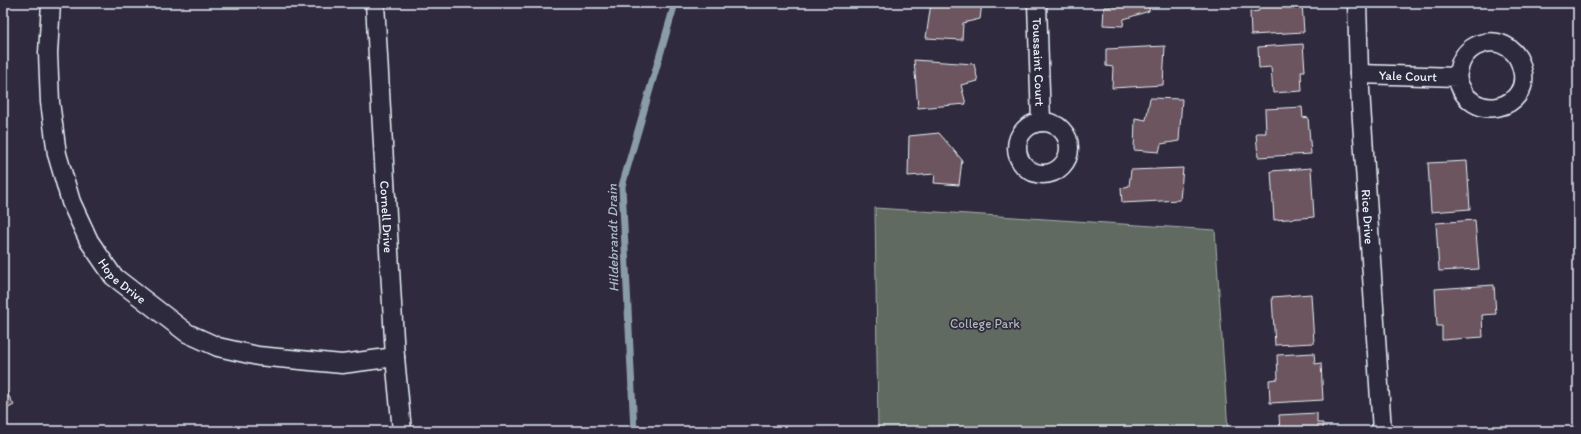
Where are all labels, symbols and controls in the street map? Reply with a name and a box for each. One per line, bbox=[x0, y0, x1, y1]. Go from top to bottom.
street label: Toussaint Court bbox=[1030, 17, 1048, 107]
street label: Yale Court bbox=[1379, 67, 1437, 84]
street label: Cornell Drive bbox=[378, 180, 397, 253]
water label: Hildebrandt Drain bbox=[604, 183, 622, 292]
street label: Rice Drive bbox=[1359, 189, 1377, 245]
street label: Hope Drive bbox=[95, 255, 149, 306]
park label: College Park bbox=[950, 316, 1020, 331]

